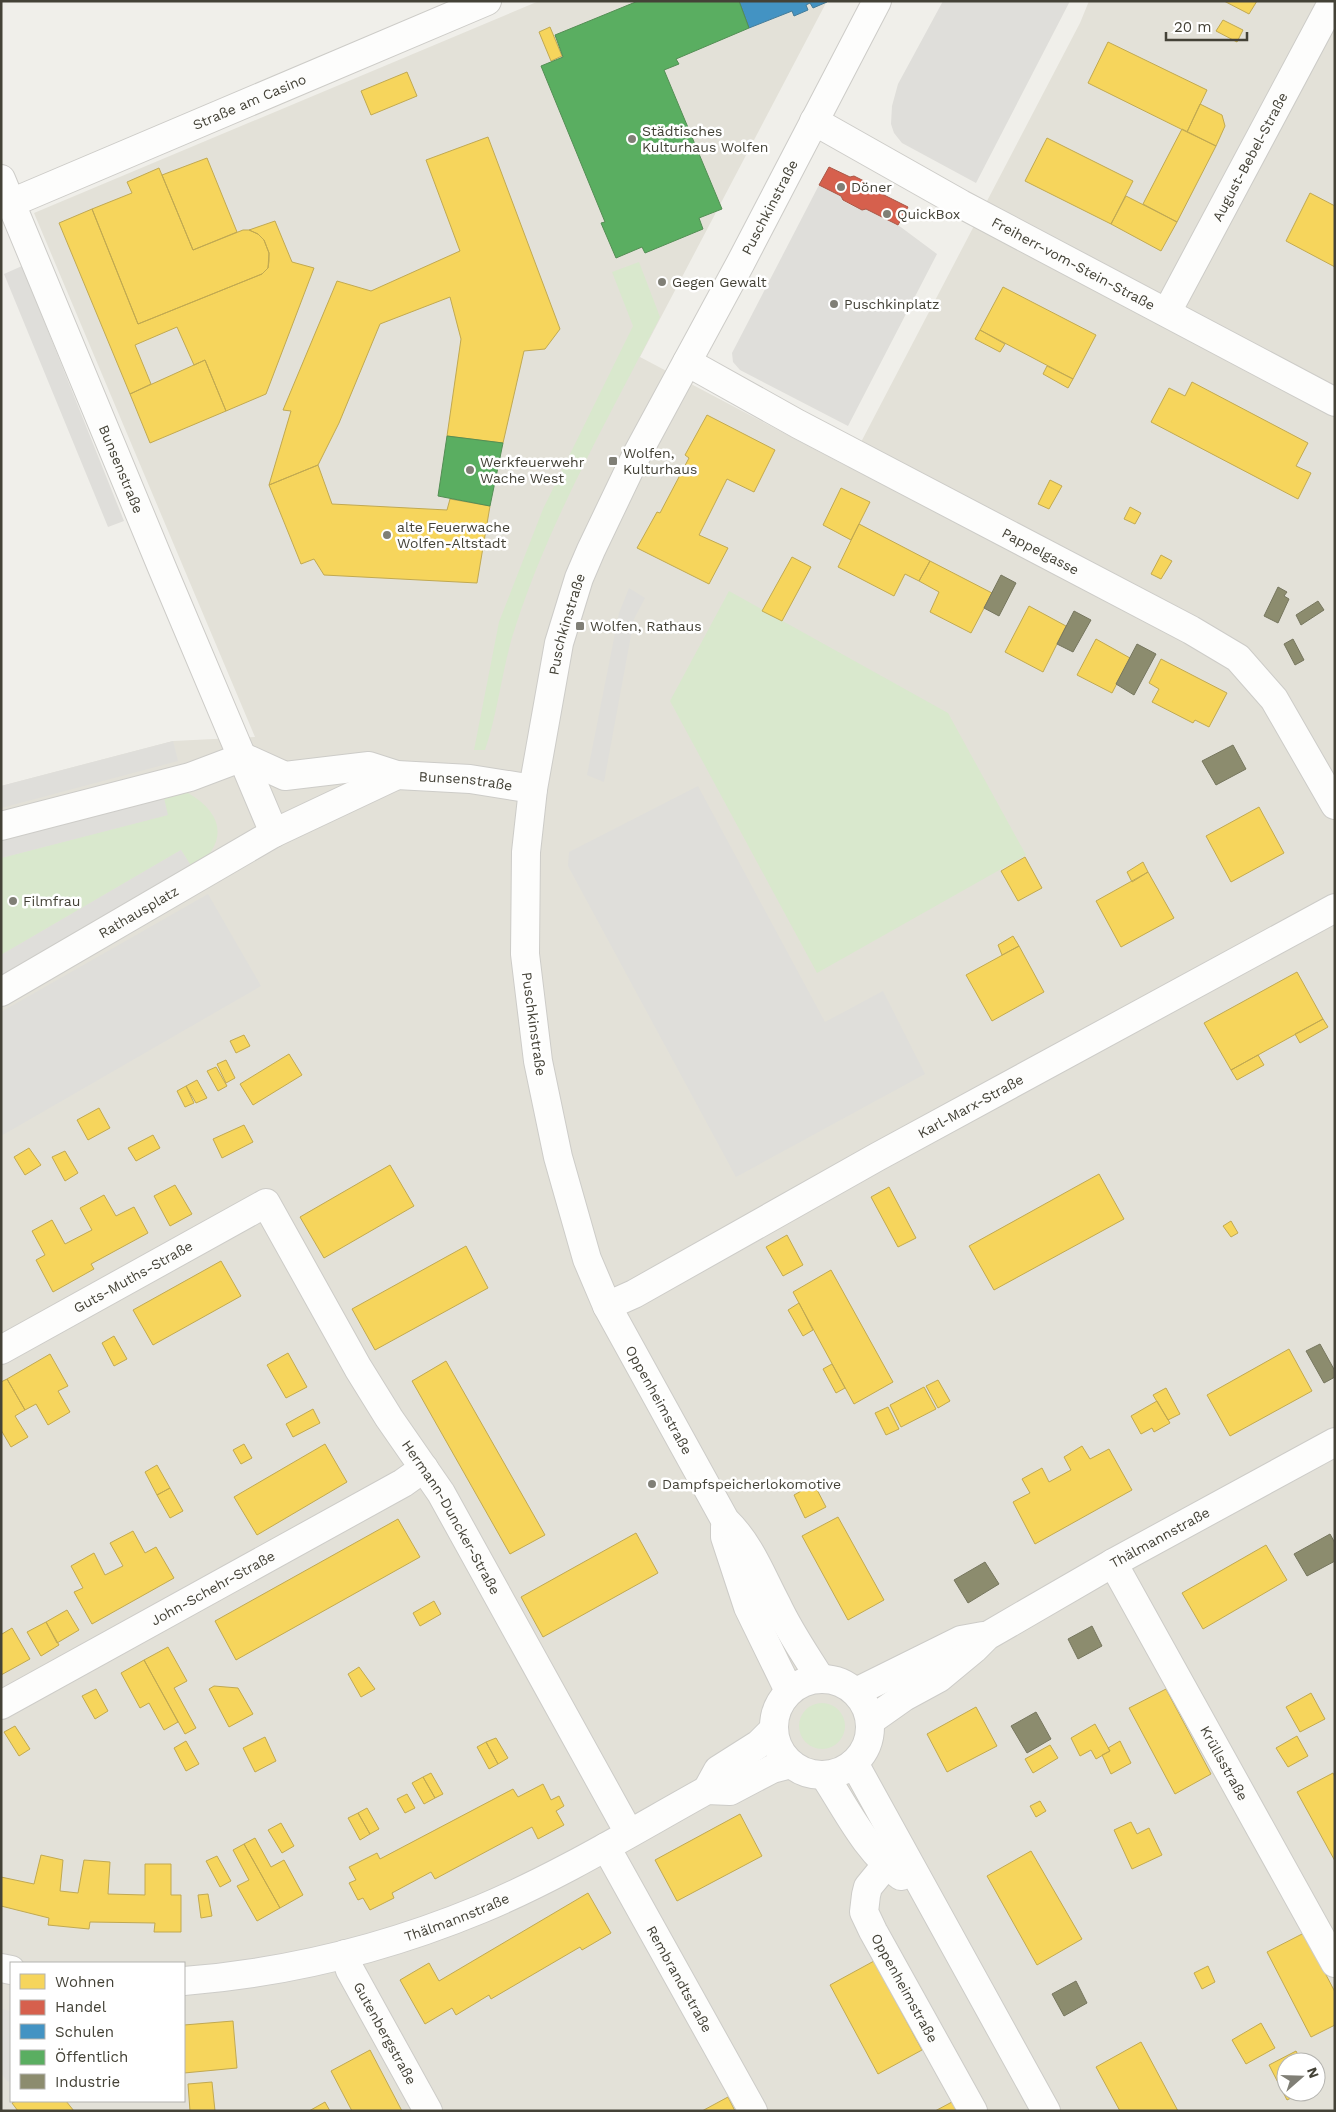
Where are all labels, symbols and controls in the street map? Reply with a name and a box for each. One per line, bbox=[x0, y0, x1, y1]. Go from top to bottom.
scale bar bbox=[1166, 10, 1247, 42]
text: 20 m bbox=[1174, 18, 1212, 36]
street label: Straße am Casino bbox=[190, 71, 309, 133]
street label: August-Bebel-Straße bbox=[1209, 90, 1291, 224]
place label: Städtisches Kulturhaus Wolfen bbox=[642, 123, 768, 155]
marker: Städtisches Kulturhaus Wolfen bbox=[626, 133, 638, 145]
street label: Puschkinstraße bbox=[738, 157, 801, 257]
place label: Döner bbox=[851, 179, 892, 195]
marker: Döner bbox=[835, 181, 847, 193]
place label: QuickBox bbox=[897, 206, 960, 222]
marker: QuickBox bbox=[881, 208, 893, 220]
street label: Freiherr-vom-Stein-Straße bbox=[989, 214, 1158, 313]
place label: Gegen Gewalt bbox=[672, 274, 767, 290]
marker: Gegen Gewalt bbox=[656, 276, 668, 288]
place label: Puschkinplatz bbox=[844, 296, 939, 312]
marker: Puschkinplatz bbox=[828, 298, 840, 310]
street label: Bunsenstraße bbox=[96, 423, 147, 516]
place label: Wolfen, Kulturhaus bbox=[623, 445, 697, 477]
place label: Werkfeuerwehr Wache West bbox=[480, 454, 585, 486]
marker: Wolfen, Kulturhaus bbox=[607, 455, 619, 467]
marker: Werkfeuerwehr Wache West bbox=[464, 464, 476, 476]
place label: alte Feuerwache Wolfen-Altstadt bbox=[397, 519, 510, 551]
street label: Pappelgasse bbox=[999, 524, 1082, 578]
marker: alte Feuerwache Wolfen-Altstadt bbox=[381, 529, 393, 541]
street label: Puschkinstraße bbox=[545, 571, 588, 676]
place label: Wolfen, Rathaus bbox=[590, 618, 702, 634]
marker: Wolfen, Rathaus bbox=[574, 620, 586, 632]
street label: Bunsenstraße bbox=[418, 768, 514, 794]
street label: Rathausplatz bbox=[96, 883, 181, 941]
place label: Filmfrau bbox=[23, 893, 80, 909]
marker: Filmfrau bbox=[7, 895, 19, 907]
street label: Puschkinstraße bbox=[519, 971, 549, 1077]
street label: Karl-Marx-Straße bbox=[915, 1071, 1026, 1141]
street label: Guts-Muths-Straße bbox=[71, 1237, 195, 1316]
street label: Oppenheimstraße bbox=[622, 1343, 696, 1457]
street label: Hermann-Duncker-Straße bbox=[399, 1437, 503, 1597]
place label: Dampfspeicherlokomotive bbox=[662, 1476, 841, 1492]
marker: Dampfspeicherlokomotive bbox=[646, 1478, 658, 1490]
street label: Thälmannstraße bbox=[1107, 1504, 1212, 1571]
street label: John-Schehr-Straße bbox=[148, 1547, 278, 1629]
street label: Krüllsstraße bbox=[1197, 1723, 1251, 1803]
street label: Thälmannstraße bbox=[402, 1890, 512, 1945]
street label: Rembrandtstraße bbox=[643, 1923, 716, 2035]
street label: Oppenheimstraße bbox=[868, 1931, 941, 2045]
legend bbox=[10, 1962, 185, 2102]
text: Wohnen bbox=[55, 1973, 114, 1991]
street label: Gutenbergstraße bbox=[350, 1979, 420, 2087]
text: Handel bbox=[55, 1998, 107, 2016]
text: Schulen bbox=[55, 2023, 114, 2041]
text: Öffentlich bbox=[55, 2048, 128, 2066]
north arrow bbox=[1276, 2052, 1326, 2102]
text: N bbox=[1304, 2065, 1323, 2080]
text: Industrie bbox=[55, 2073, 120, 2091]

